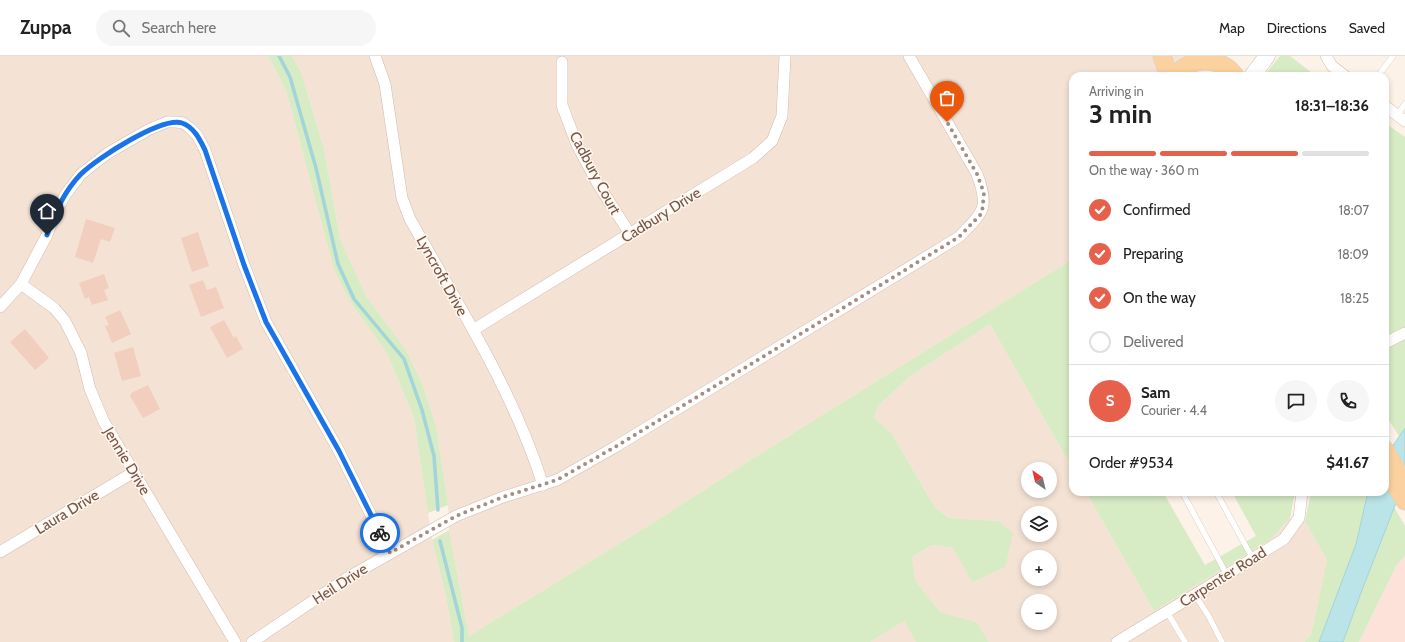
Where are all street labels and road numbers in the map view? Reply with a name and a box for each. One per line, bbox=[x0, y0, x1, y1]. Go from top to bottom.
street label: Cadbury Court bbox=[566, 128, 624, 218]
street label: Cadbury Drive bbox=[618, 183, 704, 247]
street label: Lyncroft Drive bbox=[413, 233, 472, 320]
street label: Jennie Drive bbox=[99, 423, 154, 498]
street label: Laura Drive bbox=[32, 486, 103, 538]
street label: Carpenter Road bbox=[1176, 543, 1270, 611]
street label: Heil Drive bbox=[309, 559, 371, 608]

